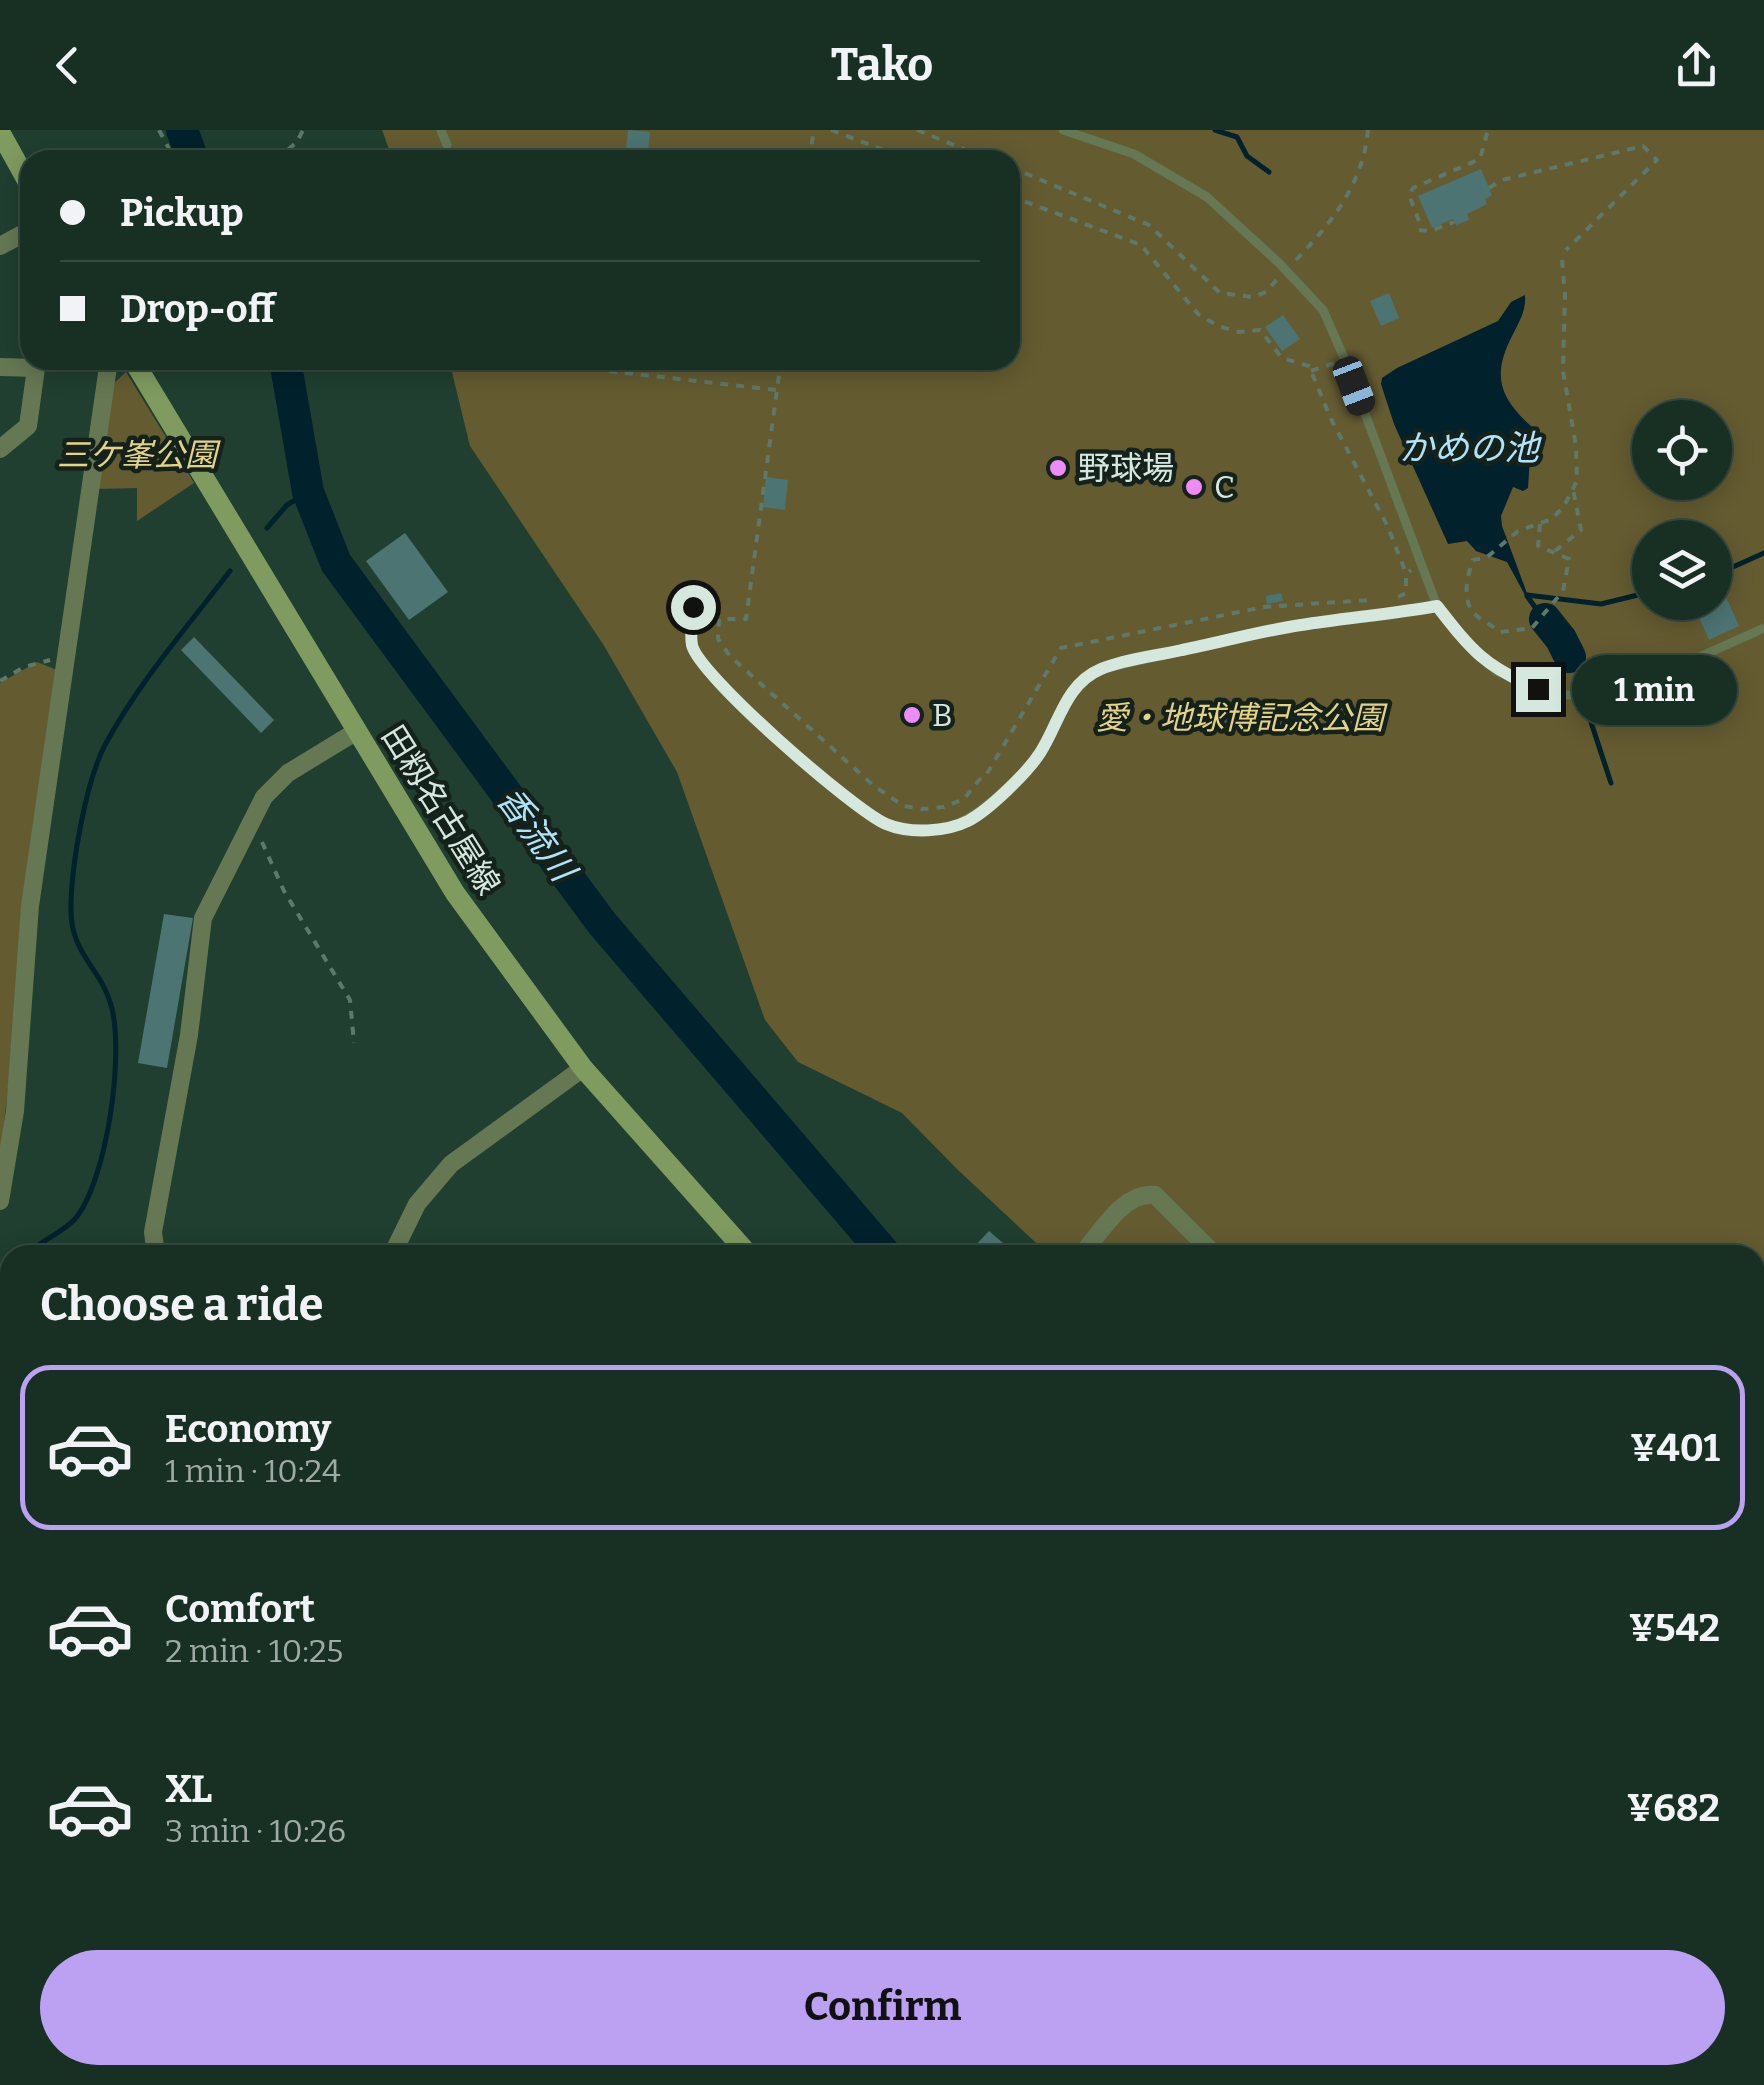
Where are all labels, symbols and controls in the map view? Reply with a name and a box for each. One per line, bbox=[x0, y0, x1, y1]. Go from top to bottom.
icon: back bbox=[40, 38, 95, 93]
text: Tako bbox=[831, 38, 933, 92]
icon: share bbox=[1669, 38, 1724, 93]
text: Pickup bbox=[120, 190, 244, 236]
text: Drop-off bbox=[120, 286, 275, 332]
car bbox=[1329, 353, 1379, 419]
map controls bbox=[1632, 400, 1732, 620]
button: locate bbox=[1632, 400, 1732, 500]
water label: かめの池 bbox=[1399, 427, 1542, 469]
park label: 三ケ峯公園 bbox=[57, 436, 221, 474]
place label: 野球場 bbox=[1078, 449, 1174, 487]
marker: 野球場 bbox=[1047, 457, 1069, 479]
place label: C bbox=[1214, 468, 1235, 506]
marker: C bbox=[1183, 476, 1205, 498]
button: layers bbox=[1632, 520, 1732, 620]
route start bbox=[671, 585, 716, 630]
callout: 1 min bbox=[1573, 654, 1738, 724]
route end bbox=[1516, 667, 1561, 712]
text: 1 min bbox=[1614, 671, 1695, 709]
place label: B bbox=[932, 696, 953, 734]
park label: 愛・地球博記念公園 bbox=[1096, 699, 1388, 737]
marker: B bbox=[901, 704, 923, 726]
street label: 田籾名古屋線 bbox=[374, 719, 508, 901]
water label: 香流川 bbox=[488, 779, 586, 892]
text: Choose a ride bbox=[40, 1278, 323, 1332]
icon: car bbox=[45, 1403, 135, 1493]
text: Economy bbox=[165, 1406, 331, 1452]
text: ¥401 bbox=[1630, 1425, 1720, 1471]
text: 1 min · 10:24 bbox=[165, 1452, 341, 1490]
icon: car bbox=[45, 1583, 135, 1673]
text: Comfort bbox=[165, 1586, 315, 1632]
text: ¥542 bbox=[1629, 1605, 1720, 1651]
text: 2 min · 10:25 bbox=[165, 1632, 343, 1670]
icon: car bbox=[45, 1763, 135, 1853]
text: XL bbox=[165, 1766, 212, 1812]
text: ¥682 bbox=[1627, 1785, 1720, 1831]
text: 3 min · 10:26 bbox=[165, 1812, 346, 1850]
button: Confirm bbox=[40, 1950, 1725, 2065]

